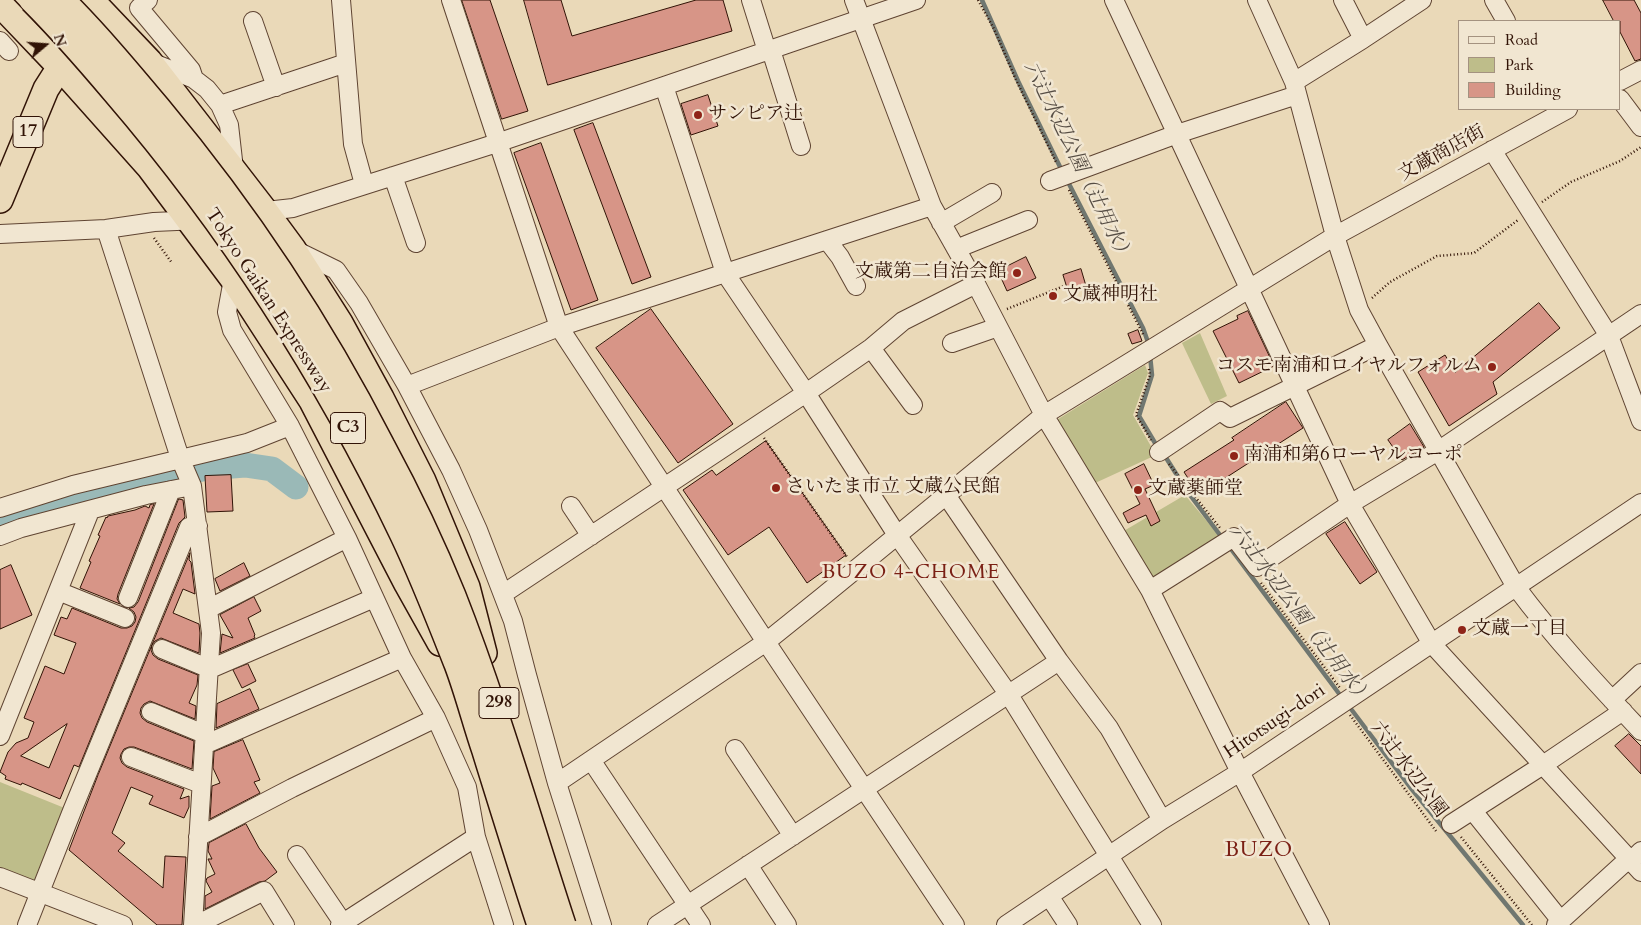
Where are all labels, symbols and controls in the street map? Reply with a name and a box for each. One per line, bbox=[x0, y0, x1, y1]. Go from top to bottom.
north arrow bbox=[20, 20, 70, 70]
legend bbox=[1458, 20, 1621, 110]
text: Road bbox=[1505, 30, 1538, 50]
text: N bbox=[49, 31, 71, 49]
text: Park bbox=[1505, 55, 1534, 75]
water label: 六辻水辺公園（辻用水） bbox=[1018, 58, 1136, 266]
text: Building bbox=[1505, 80, 1561, 100]
place label: サンピア辻 bbox=[708, 104, 803, 126]
marker: サンピア辻 bbox=[692, 109, 704, 121]
road number: 17 bbox=[13, 116, 43, 148]
street label: 文蔵商店街 bbox=[1395, 121, 1489, 187]
street label: Tokyo Gaikan Expressway bbox=[200, 204, 336, 398]
place label: 文蔵第二自治会館 bbox=[855, 262, 1007, 284]
marker: 文蔵第二自治会館 bbox=[1011, 267, 1023, 279]
place label: 文蔵神明社 bbox=[1063, 285, 1158, 307]
marker: 文蔵神明社 bbox=[1047, 290, 1059, 302]
place label: コスモ南浦和ロイヤルフォルム bbox=[1216, 356, 1482, 378]
marker: コスモ南浦和ロイヤルフォルム bbox=[1486, 361, 1498, 373]
road number: C3 bbox=[330, 412, 366, 443]
place label: 南浦和第6ローヤルコーポ bbox=[1244, 445, 1463, 467]
marker: 南浦和第6ローヤルコーポ bbox=[1228, 450, 1240, 462]
place label: さいたま市立 文蔵公民館 bbox=[786, 477, 1000, 499]
place label: 文蔵薬師堂 bbox=[1148, 479, 1243, 501]
marker: さいたま市立 文蔵公民館 bbox=[770, 482, 782, 494]
marker: 文蔵薬師堂 bbox=[1132, 484, 1144, 496]
water label: 六辻水辺公園（辻用水） bbox=[1223, 520, 1375, 710]
district label: BUZO 4-CHOME bbox=[820, 561, 1002, 585]
place label: 文蔵一丁目 bbox=[1472, 619, 1567, 641]
marker: 文蔵一丁目 bbox=[1456, 624, 1468, 636]
street label: Hitotsugi-dori bbox=[1220, 680, 1330, 764]
road number: 298 bbox=[479, 688, 519, 718]
street label: 六辻水辺公園 bbox=[1365, 718, 1451, 822]
district label: BUZO bbox=[1224, 838, 1294, 864]

